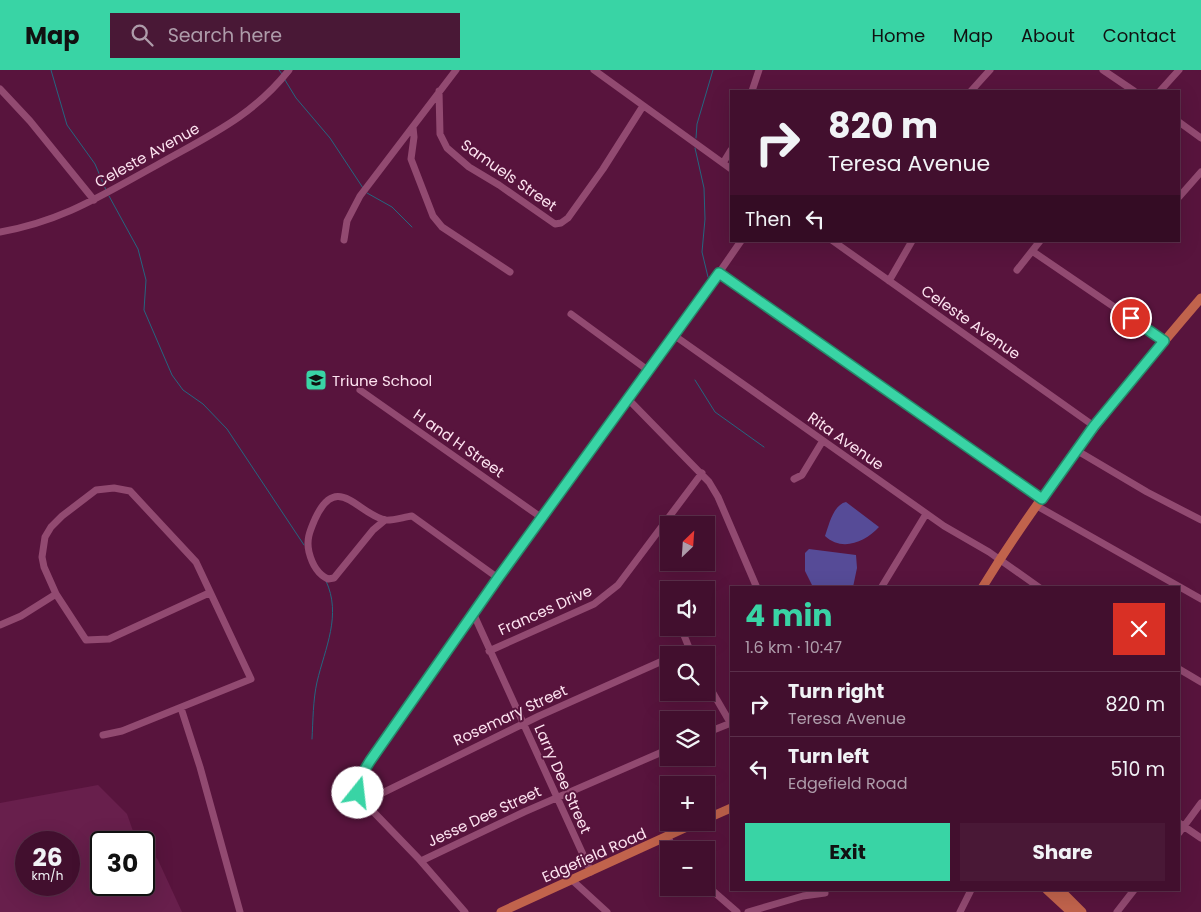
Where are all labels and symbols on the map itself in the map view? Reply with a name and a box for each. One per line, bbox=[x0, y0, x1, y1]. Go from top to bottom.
street label: Celeste Avenue bbox=[91, 118, 203, 192]
street label: Samuels Street bbox=[457, 134, 561, 216]
street label: Celeste Avenue bbox=[917, 280, 1025, 364]
pin bbox=[1110, 297, 1152, 339]
school or university icon: Triune School bbox=[304, 368, 328, 392]
place label: Triune School bbox=[332, 370, 432, 391]
street label: H and H Street bbox=[409, 404, 509, 482]
street label: Rita Avenue bbox=[804, 407, 888, 475]
north arrow bbox=[660, 516, 715, 571]
street label: Frances Drive bbox=[495, 580, 595, 640]
street label: Rosemary Street bbox=[450, 679, 570, 751]
street label: Larry Dee Street bbox=[530, 721, 596, 837]
position arrow bbox=[331, 766, 383, 818]
street label: Jesse Dee Street bbox=[424, 780, 544, 852]
street label: Edgefield Road bbox=[539, 823, 649, 887]
speed limit sign: 30 bbox=[90, 831, 155, 896]

